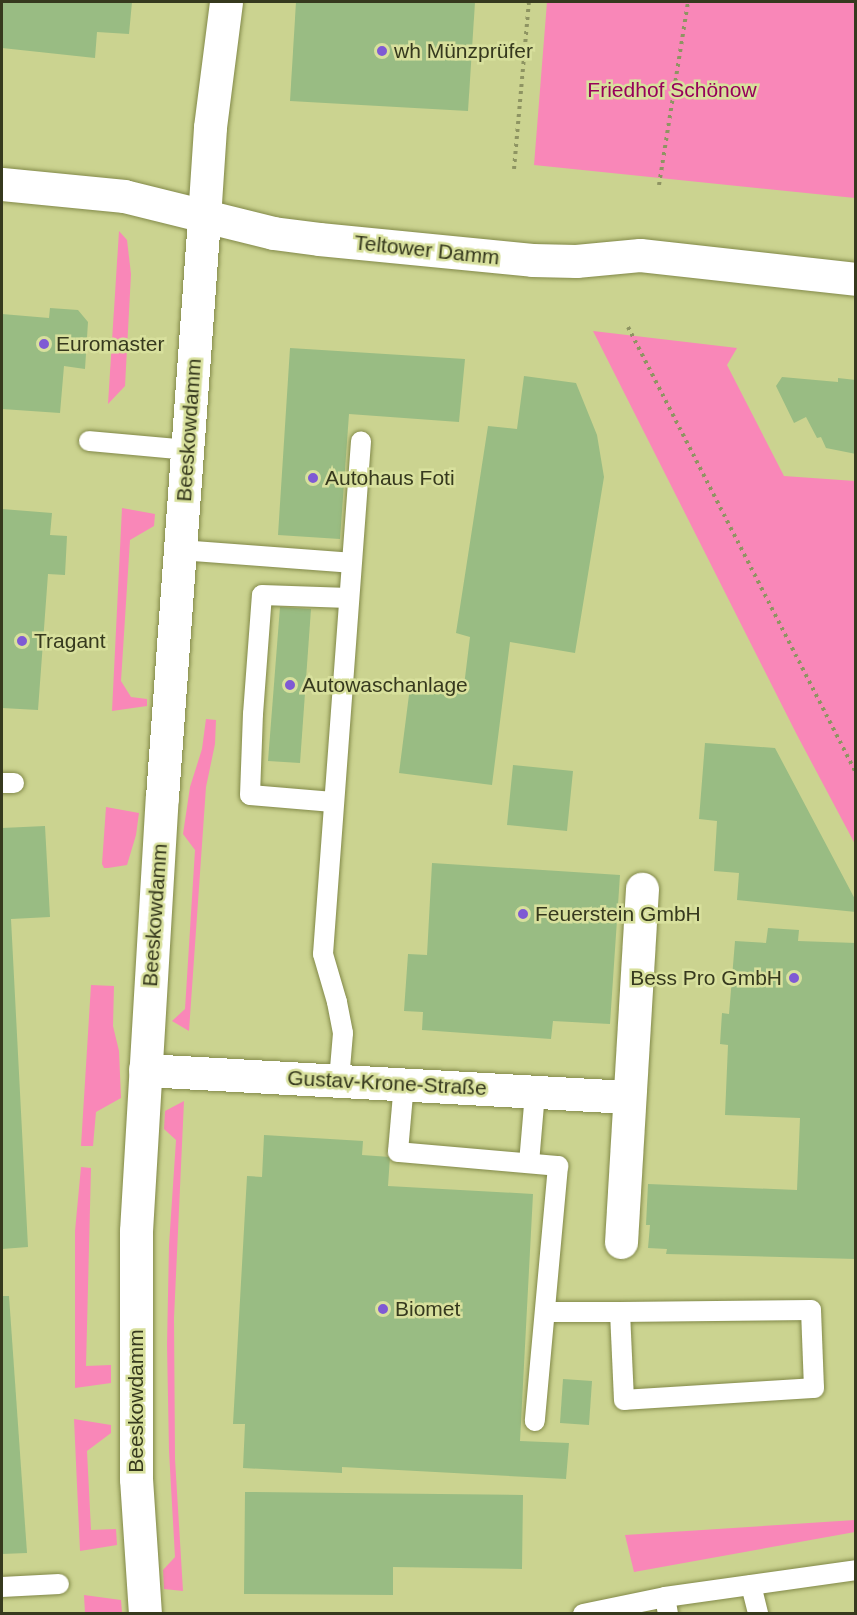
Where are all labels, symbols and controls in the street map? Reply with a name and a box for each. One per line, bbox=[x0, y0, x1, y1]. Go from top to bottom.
place label: wh Münzprüfer bbox=[394, 38, 533, 64]
marker: wh Münzprüfer bbox=[375, 44, 389, 58]
park label: Friedhof Schönow bbox=[587, 77, 757, 103]
street label: Teltower Damm bbox=[353, 230, 501, 270]
place label: Euromaster bbox=[56, 331, 165, 357]
marker: Euromaster bbox=[37, 337, 51, 351]
street label: Beeskowdamm bbox=[171, 358, 207, 502]
place label: Autohaus Foti bbox=[325, 465, 455, 491]
marker: Autohaus Foti bbox=[306, 471, 320, 485]
place label: Tragant bbox=[34, 628, 106, 654]
marker: Tragant bbox=[15, 634, 29, 648]
place label: Autowaschanlage bbox=[302, 672, 468, 698]
marker: Autowaschanlage bbox=[283, 678, 297, 692]
street label: Beeskowdamm bbox=[137, 843, 173, 987]
place label: Feuerstein GmbH bbox=[535, 901, 701, 927]
marker: Feuerstein GmbH bbox=[516, 907, 530, 921]
place label: Bess Pro GmbH bbox=[630, 965, 782, 991]
marker: Bess Pro GmbH bbox=[787, 971, 801, 985]
street label: Gustav-Krone-Straße bbox=[287, 1065, 487, 1101]
place label: Biomet bbox=[395, 1296, 460, 1322]
marker: Biomet bbox=[376, 1302, 390, 1316]
street label: Beeskowdamm bbox=[123, 1329, 149, 1473]

